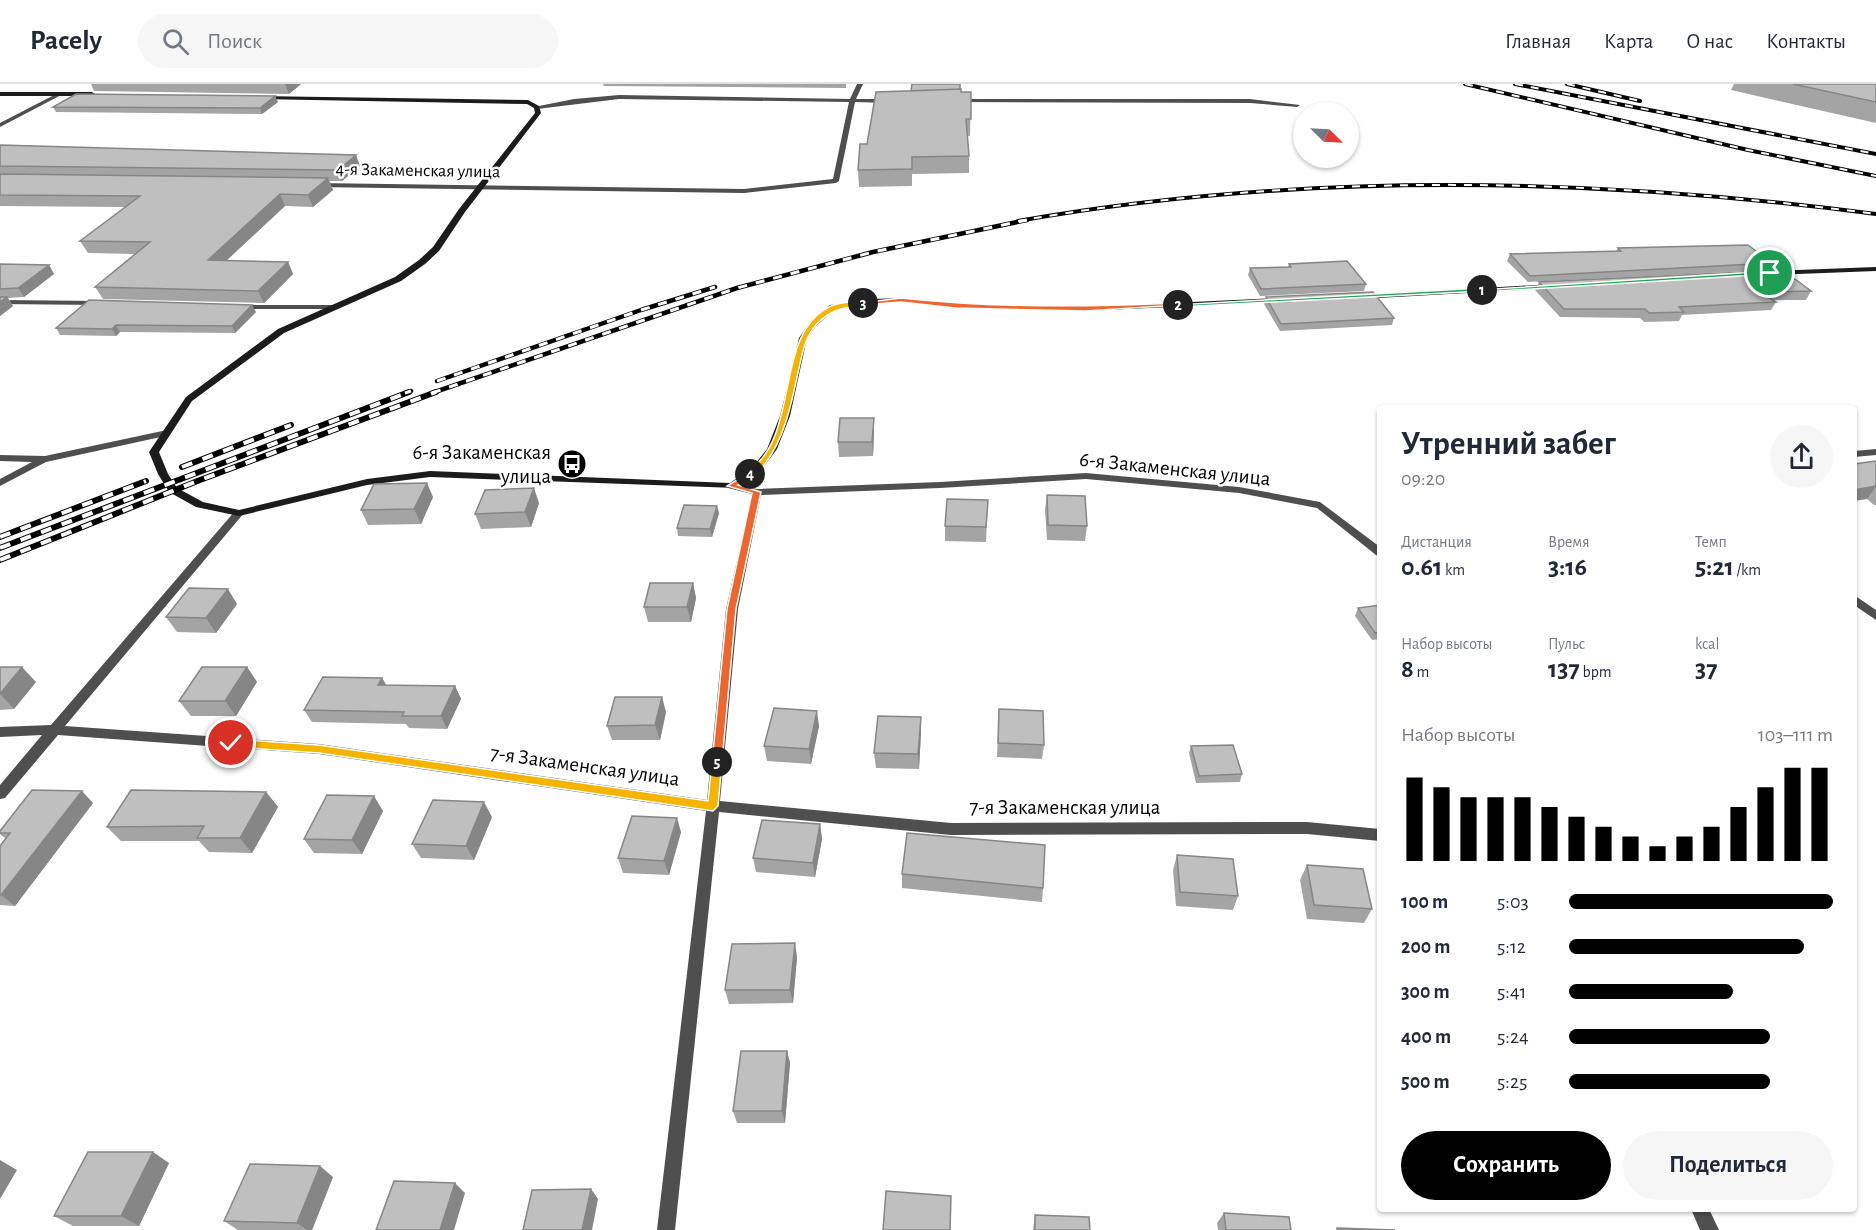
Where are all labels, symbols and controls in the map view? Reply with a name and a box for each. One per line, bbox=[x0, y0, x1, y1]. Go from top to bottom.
search box bbox=[138, 14, 558, 68]
icon: search bbox=[159, 25, 192, 58]
text: Pacely bbox=[30, 27, 102, 55]
text: Поиск bbox=[207, 30, 262, 52]
text: Главная bbox=[1505, 31, 1571, 52]
text: Карта bbox=[1604, 31, 1653, 52]
text: О нас bbox=[1686, 31, 1733, 52]
text: Контакты bbox=[1766, 31, 1846, 52]
north arrow bbox=[1293, 102, 1359, 168]
map controls bbox=[1293, 102, 1359, 168]
street label: 4-я Закаменская улица bbox=[335, 161, 501, 181]
pin bbox=[1744, 247, 1795, 298]
icon: arrive bbox=[1753, 256, 1786, 289]
pin: 1 bbox=[1467, 275, 1497, 305]
text: 1 bbox=[1479, 282, 1485, 298]
pin: 3 bbox=[848, 288, 878, 318]
pin: 2 bbox=[1163, 290, 1193, 320]
text: 3 bbox=[860, 295, 866, 311]
text: 2 bbox=[1174, 297, 1182, 313]
button: share bbox=[1770, 425, 1833, 488]
text: Утренний забег bbox=[1401, 428, 1616, 461]
place label: 6-я Закаменская улица bbox=[412, 442, 551, 487]
bus stop icon: 6-я Закаменская улица bbox=[556, 448, 588, 480]
street label: 6-я Закаменская улица bbox=[1078, 449, 1272, 490]
pin: 4 bbox=[735, 459, 765, 489]
text: 4 bbox=[746, 466, 754, 482]
text: 09:20 bbox=[1401, 469, 1445, 489]
text: Дистанция bbox=[1401, 534, 1472, 550]
text: Время bbox=[1548, 534, 1590, 550]
text: Темп bbox=[1695, 534, 1727, 550]
text: 0.61 bbox=[1401, 554, 1442, 580]
text: 3:16 bbox=[1548, 554, 1587, 580]
text: 5:21 bbox=[1695, 554, 1734, 580]
text: km bbox=[1442, 562, 1465, 578]
text: /km bbox=[1734, 562, 1761, 578]
text: Набор высоты bbox=[1401, 636, 1492, 652]
text: Пульс bbox=[1548, 636, 1585, 652]
text: kcal bbox=[1695, 636, 1719, 652]
text: 8 bbox=[1401, 656, 1414, 682]
text: 137 bbox=[1548, 656, 1580, 682]
text: 37 bbox=[1695, 656, 1717, 682]
text: m bbox=[1414, 664, 1429, 680]
text: bpm bbox=[1580, 664, 1611, 680]
pin bbox=[205, 717, 256, 768]
text: Набор высоты bbox=[1401, 725, 1515, 745]
text: 103–111 m bbox=[1758, 725, 1833, 745]
icon: check bbox=[214, 726, 247, 759]
street label: 7-я Закаменская улица bbox=[489, 742, 681, 790]
pin: 5 bbox=[702, 747, 732, 777]
text: 5 bbox=[714, 754, 720, 770]
street label: 7-я Закаменская улица bbox=[970, 797, 1161, 818]
text: 100 m bbox=[1401, 892, 1448, 912]
text: 5:03 bbox=[1497, 892, 1529, 912]
text: 200 m bbox=[1401, 937, 1450, 957]
text: 5:12 bbox=[1497, 937, 1526, 957]
text: 300 m bbox=[1401, 982, 1450, 1002]
text: 5:41 bbox=[1497, 982, 1526, 1002]
text: 400 m bbox=[1401, 1027, 1451, 1047]
text: 5:24 bbox=[1497, 1027, 1529, 1047]
text: 500 m bbox=[1401, 1072, 1450, 1092]
text: 5:25 bbox=[1497, 1072, 1527, 1092]
button: Сохранить bbox=[1401, 1131, 1611, 1200]
button: Поделиться bbox=[1623, 1131, 1833, 1200]

